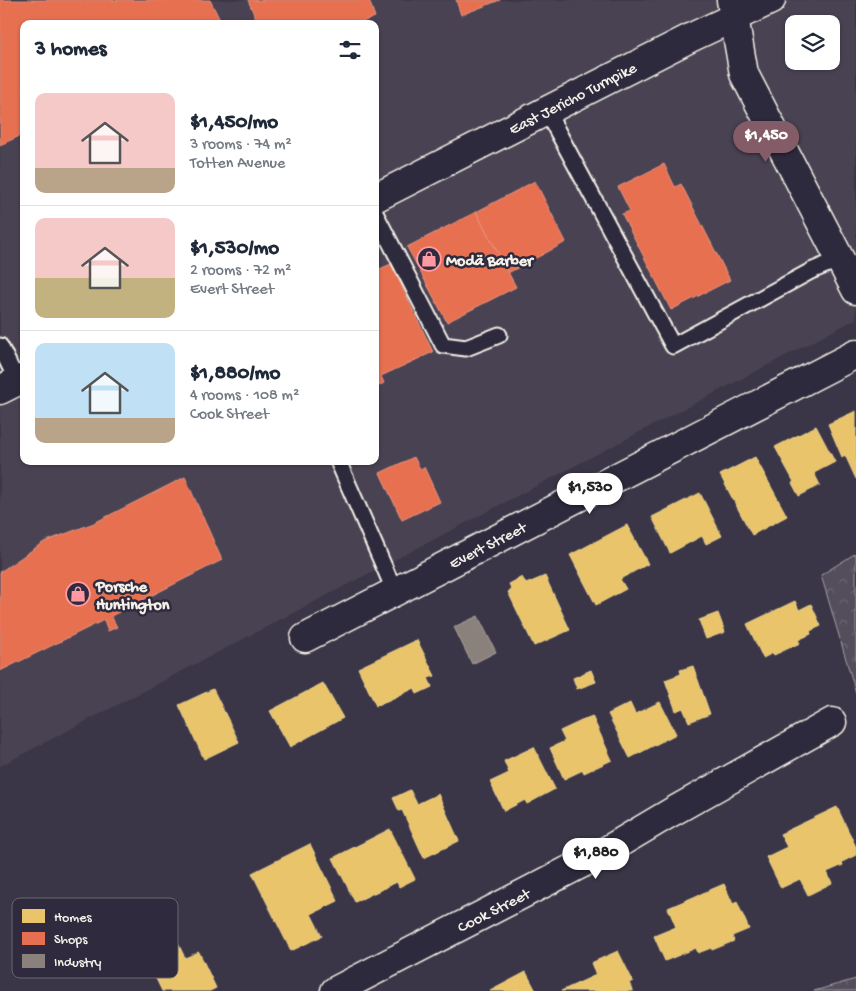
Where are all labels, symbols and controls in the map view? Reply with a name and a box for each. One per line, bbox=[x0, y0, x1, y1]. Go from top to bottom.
map controls bbox=[785, 15, 840, 70]
button: layers bbox=[785, 15, 840, 70]
icon: filters bbox=[336, 36, 364, 64]
text: 3 homes bbox=[35, 38, 107, 63]
street label: East Jericho Turnpike bbox=[507, 59, 641, 141]
text: $1,450/mo bbox=[190, 111, 278, 136]
icon: home bbox=[75, 113, 135, 173]
pin: $1,450 bbox=[725, 120, 807, 163]
text: $1,450 bbox=[744, 127, 788, 146]
text: 3 rooms · 74 m² bbox=[190, 136, 292, 155]
text: Totten Avenue bbox=[190, 155, 285, 174]
text: $1,530/mo bbox=[190, 237, 279, 262]
icon: home bbox=[75, 238, 135, 298]
shop icon: Modä Barber bbox=[416, 246, 442, 272]
place label: Modä Barber bbox=[446, 253, 535, 272]
text: 2 rooms · 72 m² bbox=[190, 262, 291, 281]
text: Evert Street bbox=[190, 281, 274, 300]
text: $1,880/mo bbox=[190, 362, 280, 387]
icon: home bbox=[75, 363, 135, 423]
text: 4 rooms · 108 m² bbox=[190, 387, 299, 406]
text: Cook Street bbox=[190, 406, 269, 425]
pin: $1,530 bbox=[549, 472, 631, 515]
text: $1,530 bbox=[568, 479, 612, 498]
street label: Evert Street bbox=[447, 519, 532, 575]
place label: Porsche Huntington bbox=[95, 579, 170, 616]
shop icon: Porsche Huntington bbox=[65, 581, 91, 607]
pin: $1,880 bbox=[555, 838, 637, 880]
text: $1,880 bbox=[573, 844, 619, 863]
street label: Cook Street bbox=[455, 885, 535, 938]
legend bbox=[12, 898, 178, 978]
text: Homes bbox=[54, 910, 92, 927]
text: Shops bbox=[54, 932, 88, 949]
text: Industry bbox=[54, 955, 102, 972]

